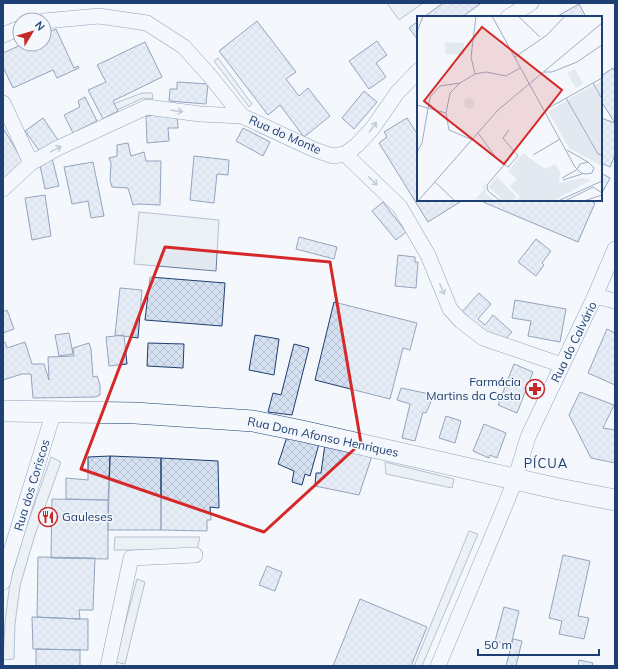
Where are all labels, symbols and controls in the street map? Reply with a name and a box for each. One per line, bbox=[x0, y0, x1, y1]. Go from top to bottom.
north arrow bbox=[12, 12, 52, 52]
inset map bbox=[417, 16, 602, 201]
text: N bbox=[32, 18, 48, 33]
one-way arrow bbox=[170, 107, 183, 115]
street label: Rua do Monte bbox=[247, 112, 324, 157]
one-way arrow bbox=[369, 121, 377, 132]
one-way arrow bbox=[50, 145, 62, 152]
one-way arrow bbox=[368, 176, 378, 186]
one-way arrow bbox=[439, 283, 447, 295]
street label: Rua do Calvário bbox=[547, 299, 600, 385]
place label: Farmácia Martins da Costa bbox=[426, 374, 521, 403]
pharmacy icon: Farmácia Martins da Costa bbox=[524, 378, 546, 400]
street label: Rua Dom Afonso Henriques bbox=[246, 413, 400, 460]
street label: Rua dos Coriscos bbox=[10, 437, 53, 533]
district label: PÍCUA bbox=[524, 455, 568, 471]
restaurant icon: Gauleses bbox=[37, 506, 59, 528]
place label: Gauleses bbox=[62, 509, 113, 524]
scale bar bbox=[478, 631, 599, 657]
text: 50 m bbox=[484, 637, 512, 652]

